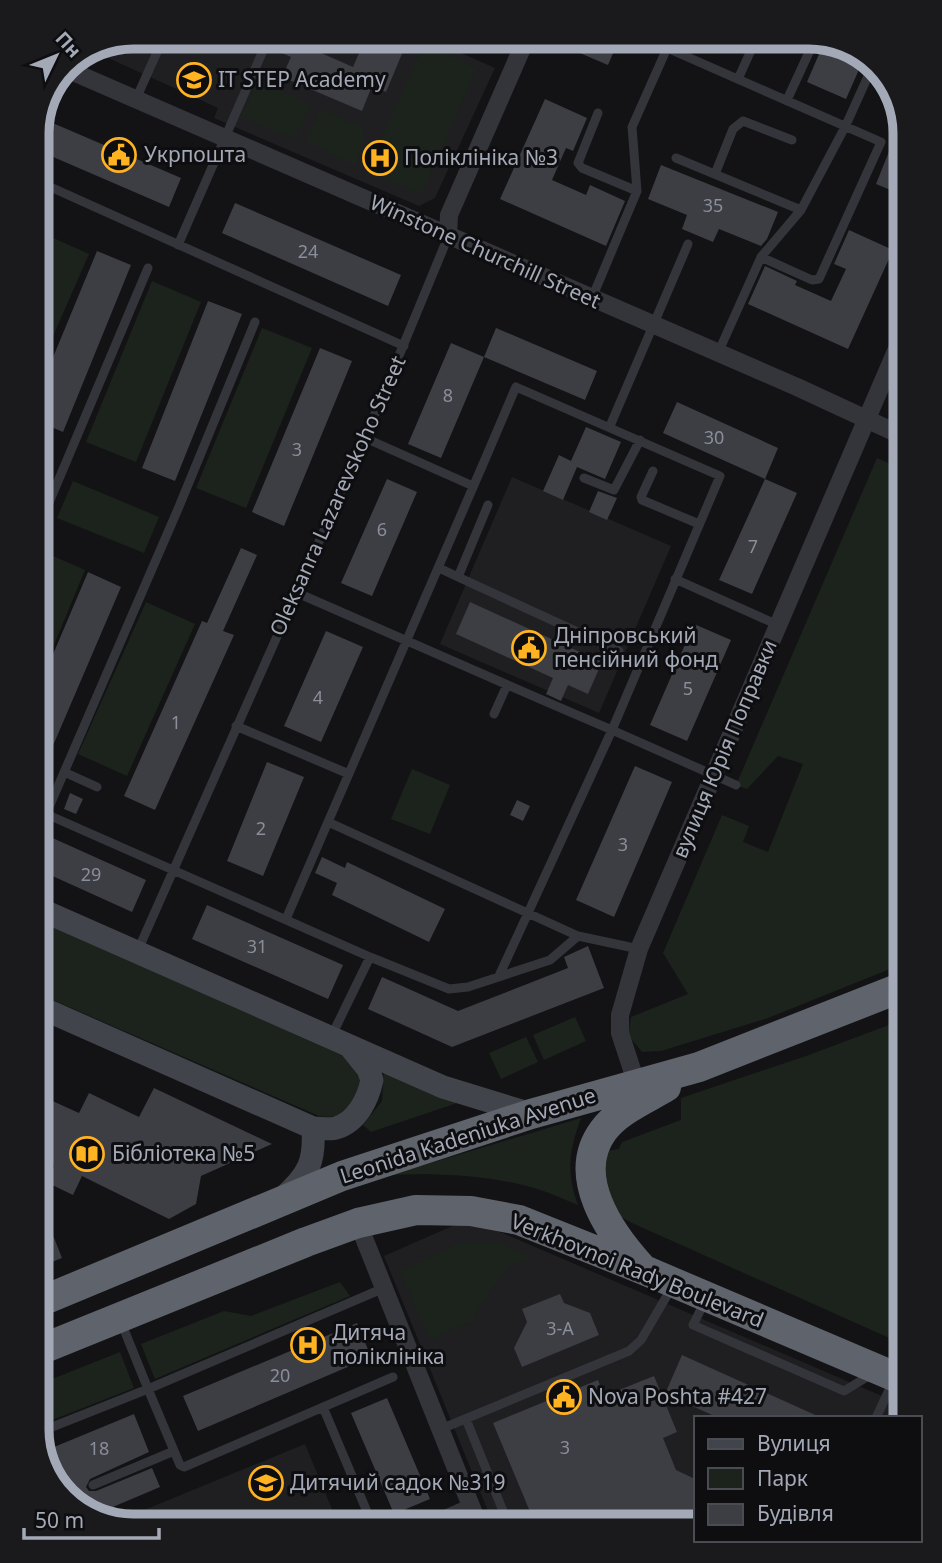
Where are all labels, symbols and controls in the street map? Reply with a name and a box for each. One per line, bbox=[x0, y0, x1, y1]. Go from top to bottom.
north arrow bbox=[21, 21, 91, 91]
text: Пн bbox=[50, 26, 87, 63]
school or university icon: IT STEP Academy bbox=[175, 61, 213, 99]
place label: IT STEP Academy bbox=[218, 65, 386, 93]
public building icon: Укрпошта bbox=[100, 136, 138, 174]
hospital icon: Поліклініка №3 bbox=[361, 139, 399, 177]
place label: Укрпошта bbox=[144, 140, 246, 168]
place label: Поліклініка №3 bbox=[404, 143, 558, 171]
street label: Winstone Churchill Street bbox=[366, 188, 605, 315]
house number: 35 bbox=[703, 193, 723, 217]
house number: 24 bbox=[298, 239, 318, 263]
street label: Oleksanra Lazarevskoho Street bbox=[263, 351, 412, 640]
house number: 8 bbox=[443, 383, 453, 407]
house number: 30 bbox=[704, 425, 724, 449]
house number: 3 bbox=[292, 437, 302, 461]
house number: 6 bbox=[377, 517, 387, 541]
house number: 7 bbox=[748, 534, 758, 558]
place label: Дніпровський пенсійний фонд bbox=[554, 621, 718, 673]
public building icon: Дніпровський пенсійний фонд bbox=[510, 629, 548, 667]
street label: вулиця Юрія Поправки bbox=[665, 635, 783, 862]
house number: 5 bbox=[683, 676, 693, 700]
house number: 4 bbox=[313, 685, 323, 709]
house number: 1 bbox=[171, 710, 181, 734]
house number: 2 bbox=[256, 816, 266, 840]
house number: 3 bbox=[618, 832, 628, 856]
house number: 29 bbox=[81, 862, 101, 886]
house number: 31 bbox=[247, 934, 267, 958]
street label: Leonida Kadeniuka Avenue bbox=[336, 1080, 599, 1190]
library icon: Бібліотека №5 bbox=[68, 1135, 106, 1173]
place label: Бібліотека №5 bbox=[112, 1139, 255, 1167]
street label: Verkhovnoi Rady Boulevard bbox=[507, 1206, 768, 1334]
house number: 3-А bbox=[546, 1316, 574, 1340]
place label: Дитяча поліклініка bbox=[332, 1318, 445, 1370]
hospital icon: Дитяча поліклініка bbox=[289, 1326, 327, 1364]
house number: 20 bbox=[270, 1363, 290, 1387]
public building icon: Nova Poshta #427 bbox=[545, 1378, 583, 1416]
place label: Nova Poshta #427 bbox=[588, 1382, 767, 1410]
legend bbox=[694, 1416, 921, 1542]
text: Вулиця bbox=[757, 1429, 831, 1457]
house number: 3 bbox=[560, 1435, 570, 1459]
house number: 18 bbox=[89, 1436, 109, 1460]
school or university icon: Дитячий садок №319 bbox=[247, 1464, 285, 1502]
text: Парк bbox=[757, 1464, 808, 1492]
place label: Дитячий садок №319 bbox=[290, 1468, 505, 1496]
scale bar bbox=[24, 1496, 159, 1540]
text: Будівля bbox=[757, 1499, 834, 1527]
text: 50 m bbox=[35, 1506, 84, 1534]

